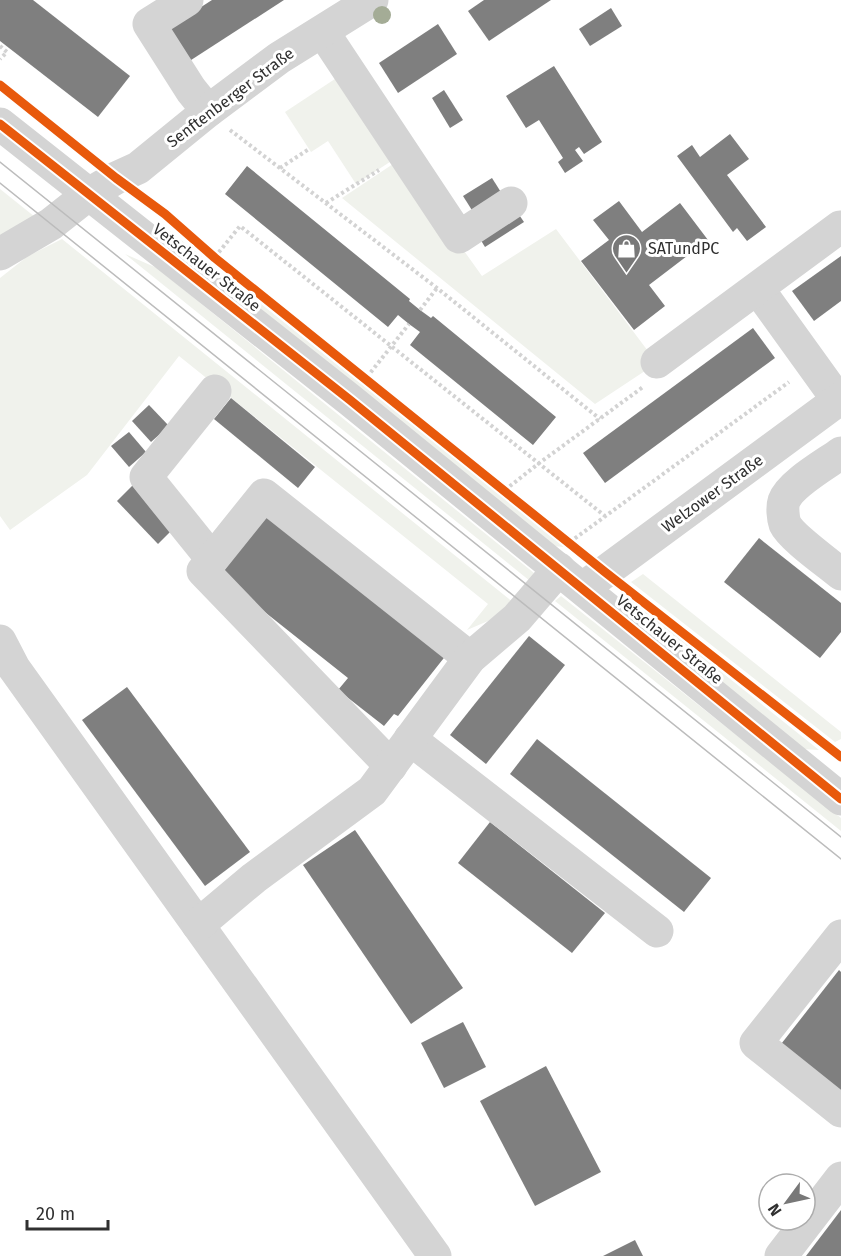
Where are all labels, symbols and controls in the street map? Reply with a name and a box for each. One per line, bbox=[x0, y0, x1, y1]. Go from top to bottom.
street label: Senftenberger Straße bbox=[163, 43, 298, 151]
street label: Vetschauer Straße bbox=[149, 219, 264, 315]
shop icon: SATundPC bbox=[611, 232, 643, 274]
place label: SATundPC bbox=[648, 239, 719, 258]
street label: Welzower Straße bbox=[658, 450, 767, 536]
street label: Vetschauer Straße bbox=[613, 591, 727, 688]
north arrow bbox=[757, 1172, 817, 1232]
scale bar bbox=[27, 1193, 108, 1231]
text: N bbox=[764, 1200, 786, 1220]
text: 20 m bbox=[36, 1203, 75, 1225]

